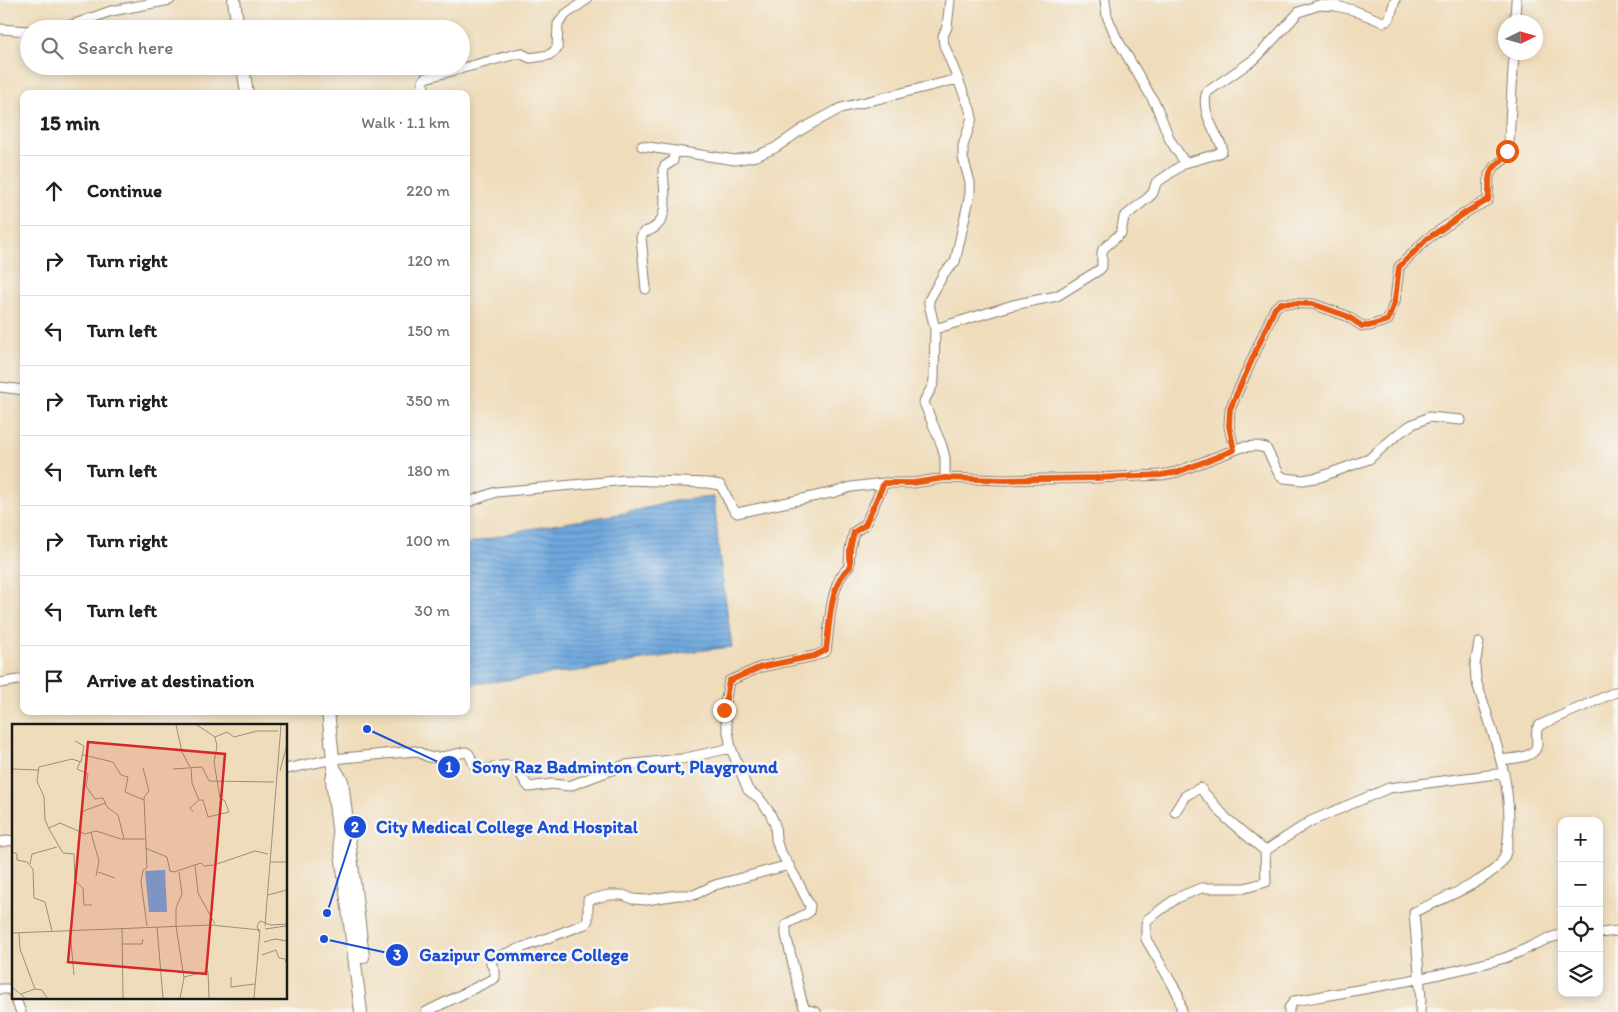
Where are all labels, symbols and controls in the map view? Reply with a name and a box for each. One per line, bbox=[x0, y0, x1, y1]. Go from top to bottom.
north arrow bbox=[1498, 15, 1543, 60]
search box bbox=[20, 20, 470, 75]
icon: search bbox=[38, 34, 66, 62]
text: Search here bbox=[78, 36, 173, 59]
text: 15 min bbox=[40, 110, 100, 135]
text: Walk · 1.1 km bbox=[361, 113, 450, 132]
route start bbox=[1496, 140, 1519, 163]
icon: ahead bbox=[40, 177, 68, 205]
text: Continue bbox=[87, 179, 162, 202]
text: 220 m bbox=[406, 181, 450, 200]
icon: right bbox=[40, 247, 68, 275]
text: Turn right bbox=[87, 249, 168, 272]
text: 120 m bbox=[407, 251, 450, 270]
icon: left bbox=[40, 317, 68, 345]
text: Turn left bbox=[87, 319, 157, 342]
text: 150 m bbox=[407, 321, 450, 340]
icon: right bbox=[40, 387, 68, 415]
text: Turn right bbox=[87, 389, 168, 412]
text: 350 m bbox=[406, 391, 450, 410]
icon: left bbox=[40, 457, 68, 485]
text: Turn left bbox=[87, 459, 157, 482]
text: 180 m bbox=[407, 461, 450, 480]
icon: right bbox=[40, 527, 68, 555]
text: Turn right bbox=[87, 529, 168, 552]
text: 100 m bbox=[406, 531, 450, 550]
icon: left bbox=[40, 597, 68, 625]
text: Turn left bbox=[87, 599, 157, 622]
text: 30 m bbox=[414, 601, 450, 620]
icon: arrive bbox=[40, 667, 68, 695]
text: Arrive at destination bbox=[87, 669, 254, 692]
route end bbox=[713, 699, 736, 722]
inset map bbox=[12, 724, 288, 1000]
callout: Sony Raz Badminton Court, Playground bbox=[437, 750, 787, 783]
text: Sony Raz Badminton Court, Playground bbox=[472, 756, 779, 778]
text: 1 bbox=[446, 758, 453, 776]
callout: City Medical College And Hospital bbox=[342, 810, 648, 843]
text: City Medical College And Hospital bbox=[376, 816, 639, 838]
map controls bbox=[1558, 817, 1603, 997]
button: + bbox=[1558, 817, 1603, 862]
text: 2 bbox=[351, 818, 359, 836]
button: − bbox=[1558, 862, 1603, 907]
button: locate bbox=[1558, 907, 1603, 952]
callout: Gazipur Commerce College bbox=[384, 938, 639, 971]
text: Gazipur Commerce College bbox=[419, 944, 629, 966]
text: 3 bbox=[393, 946, 401, 964]
button: layers bbox=[1558, 952, 1603, 997]

